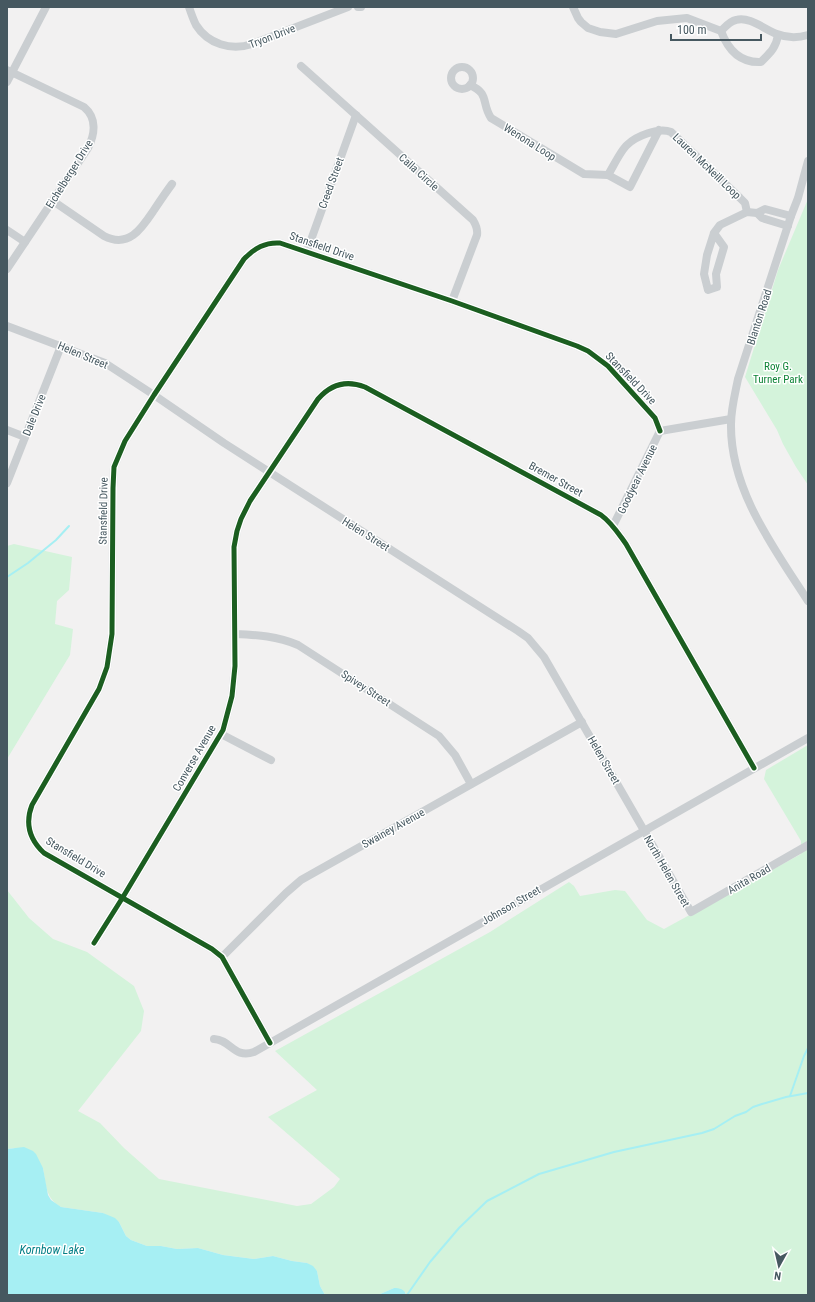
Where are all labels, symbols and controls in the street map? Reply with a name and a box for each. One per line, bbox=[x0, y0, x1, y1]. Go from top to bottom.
scale bar bbox=[671, 16, 761, 42]
street label: Tryon Drive bbox=[247, 22, 297, 51]
text: 100 m bbox=[677, 23, 707, 37]
street label: Wenona Loop bbox=[501, 121, 558, 164]
street label: Lauren McNeill Loop bbox=[670, 131, 743, 202]
street label: Eichelberger Drive bbox=[43, 138, 96, 211]
street label: Calla Circle bbox=[396, 151, 441, 194]
street label: Creed Street bbox=[316, 156, 347, 211]
street label: Stansfield Drive bbox=[288, 229, 356, 264]
street label: Blanton Road bbox=[744, 288, 775, 347]
street label: Helen Street bbox=[56, 339, 110, 372]
street label: Stansfield Drive bbox=[602, 350, 659, 407]
park label: Roy G. Turner Park bbox=[753, 360, 803, 386]
street label: Dale Drive bbox=[20, 392, 49, 438]
street label: Goodyear Avenue bbox=[615, 442, 660, 516]
street label: Bremer Street bbox=[527, 459, 585, 500]
street label: Stansfield Drive bbox=[96, 477, 111, 545]
street label: Helen Street bbox=[340, 515, 392, 554]
street label: Spivey Street bbox=[339, 668, 393, 709]
street label: Converse Avenue bbox=[170, 723, 219, 794]
street label: Helen Street bbox=[585, 734, 623, 787]
street label: Swainey Avenue bbox=[360, 806, 427, 851]
street label: North Helen Street bbox=[641, 833, 692, 909]
street label: Stansfield Drive bbox=[43, 834, 108, 880]
street label: Anita Road bbox=[725, 862, 773, 897]
street label: Johnson Street bbox=[480, 883, 543, 927]
water label: Kornbow Lake bbox=[20, 1243, 85, 1257]
north arrow bbox=[759, 1246, 799, 1286]
text: N bbox=[773, 1268, 782, 1282]

